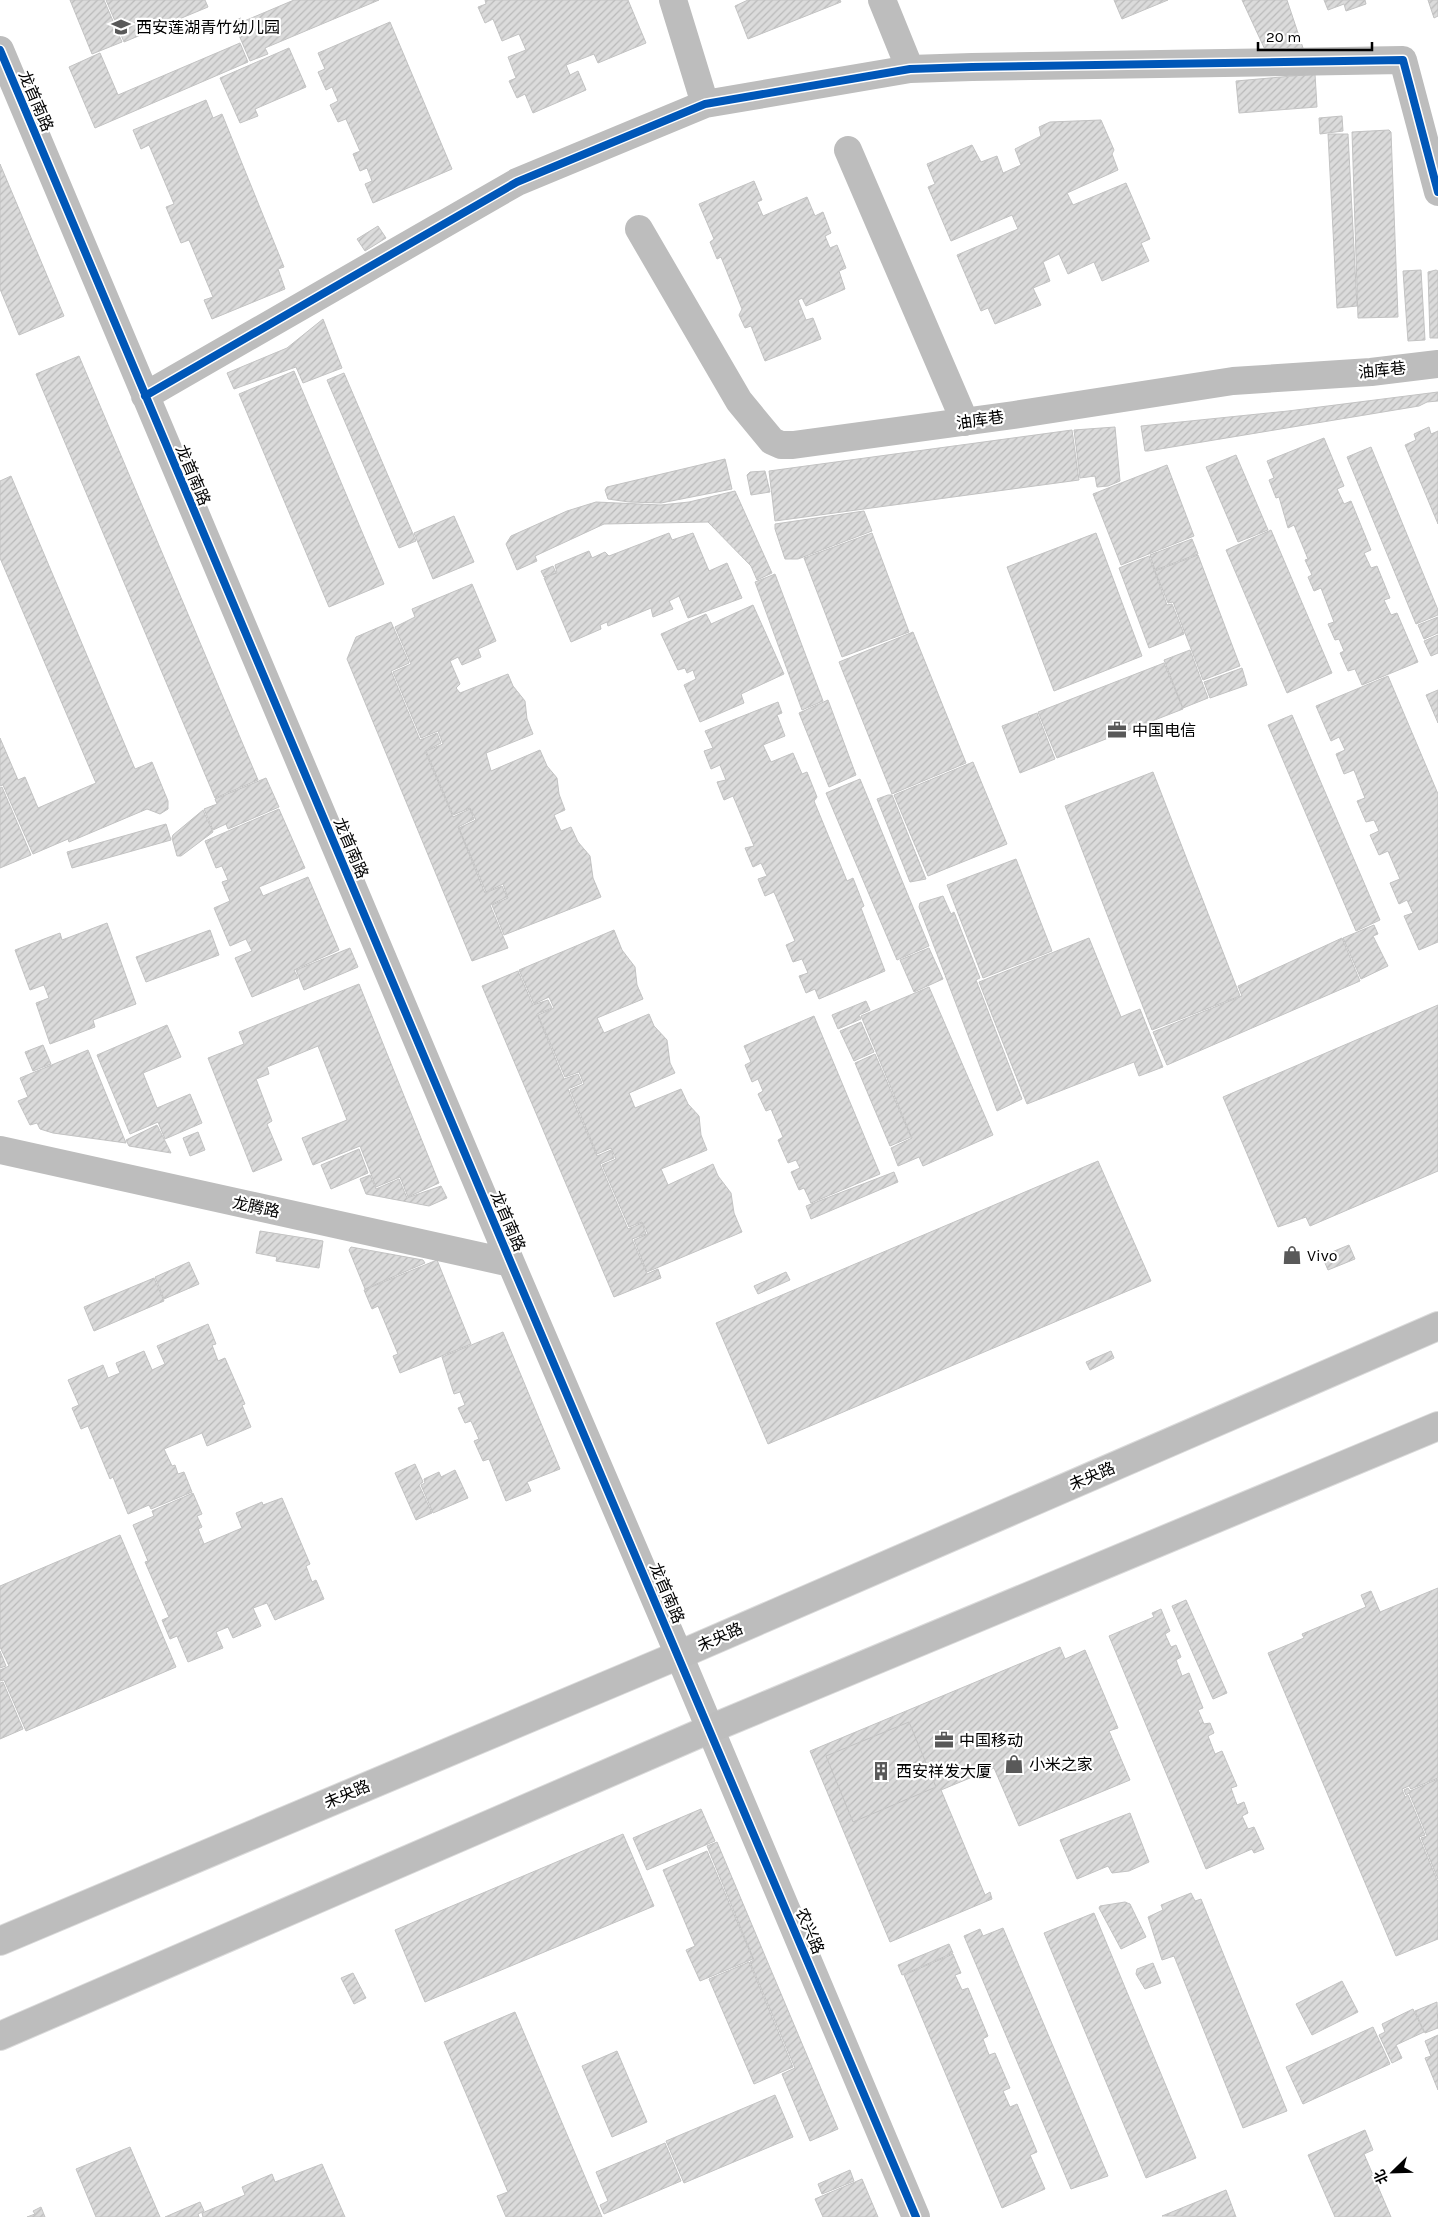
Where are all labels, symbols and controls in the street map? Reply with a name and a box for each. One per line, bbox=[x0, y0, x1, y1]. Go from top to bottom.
school or university icon: 西安莲湖青竹幼儿园 bbox=[110, 16, 132, 38]
place label: 西安莲湖青竹幼儿园 bbox=[136, 18, 280, 37]
scale bar bbox=[1258, 20, 1372, 52]
text: 20 m bbox=[1266, 28, 1301, 46]
street label: 龙首南路 bbox=[15, 68, 57, 134]
street label: 油库巷 bbox=[1357, 358, 1407, 382]
street label: 油库巷 bbox=[955, 407, 1005, 433]
street label: 龙首南路 bbox=[172, 442, 214, 508]
office icon: 中国电信 bbox=[1106, 719, 1128, 741]
place label: 中国电信 bbox=[1132, 721, 1196, 740]
street label: 龙首南路 bbox=[330, 815, 372, 881]
street label: 龙首南路 bbox=[487, 1188, 529, 1254]
street label: 龙腾路 bbox=[231, 1193, 281, 1221]
shop icon: Vivo bbox=[1281, 1244, 1303, 1266]
place label: Vivo bbox=[1307, 1246, 1338, 1265]
street label: 未央路 bbox=[1066, 1458, 1118, 1494]
street label: 龙首南路 bbox=[646, 1560, 688, 1626]
street label: 未央路 bbox=[694, 1619, 746, 1655]
office icon: 中国移动 bbox=[933, 1729, 955, 1751]
place label: 中国移动 bbox=[959, 1731, 1023, 1750]
shop icon: 小米之家 bbox=[1003, 1753, 1025, 1775]
place label: 小米之家 bbox=[1029, 1755, 1093, 1774]
building icon: 西安祥发大厦 bbox=[870, 1760, 892, 1782]
place label: 西安祥发大厦 bbox=[896, 1762, 992, 1781]
street label: 未央路 bbox=[321, 1776, 373, 1812]
street label: 农兴路 bbox=[792, 1905, 828, 1957]
north arrow bbox=[1368, 2147, 1418, 2197]
text: 北 bbox=[1371, 2167, 1392, 2187]

